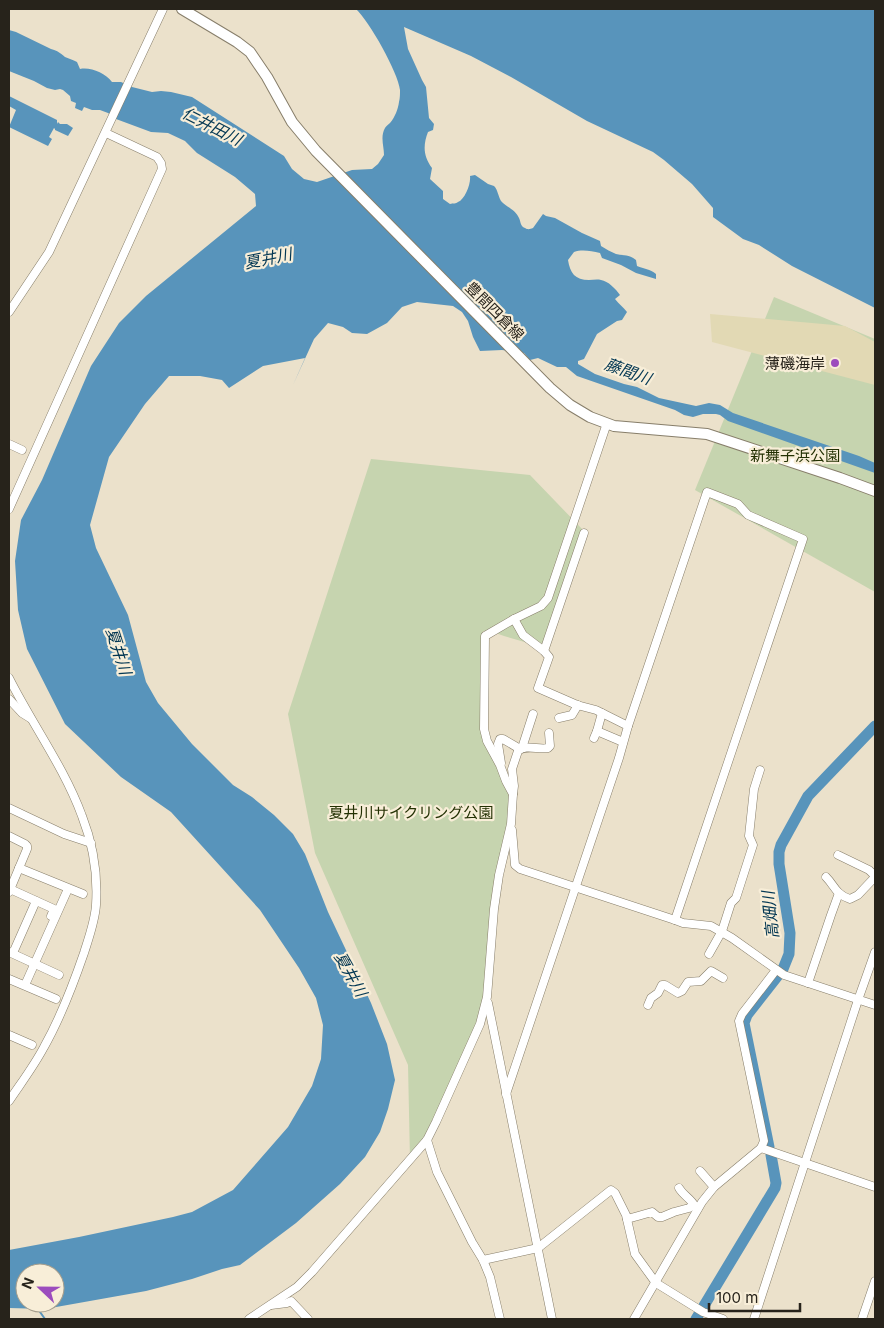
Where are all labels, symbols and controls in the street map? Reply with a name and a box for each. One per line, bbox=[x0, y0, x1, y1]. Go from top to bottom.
water label: 仁井田川 bbox=[179, 103, 247, 150]
water label: 夏井川 bbox=[243, 243, 295, 272]
street label: 豊間四倉線 bbox=[462, 278, 528, 344]
water label: 藤間川 bbox=[602, 353, 656, 389]
place label: 薄磯海岸 bbox=[765, 354, 825, 373]
marker: 薄磯海岸 bbox=[829, 357, 841, 369]
park label: 新舞子浜公園 bbox=[750, 446, 840, 465]
water label: 夏井川 bbox=[102, 625, 137, 679]
park label: 夏井川サイクリング公園 bbox=[329, 803, 493, 822]
water label: 高畑川 bbox=[757, 888, 782, 940]
water label: 夏井川 bbox=[331, 948, 372, 1002]
north arrow bbox=[15, 1263, 65, 1313]
text: N bbox=[18, 1275, 37, 1291]
scale bar bbox=[709, 1280, 800, 1312]
text: 100 m bbox=[716, 1288, 758, 1307]

